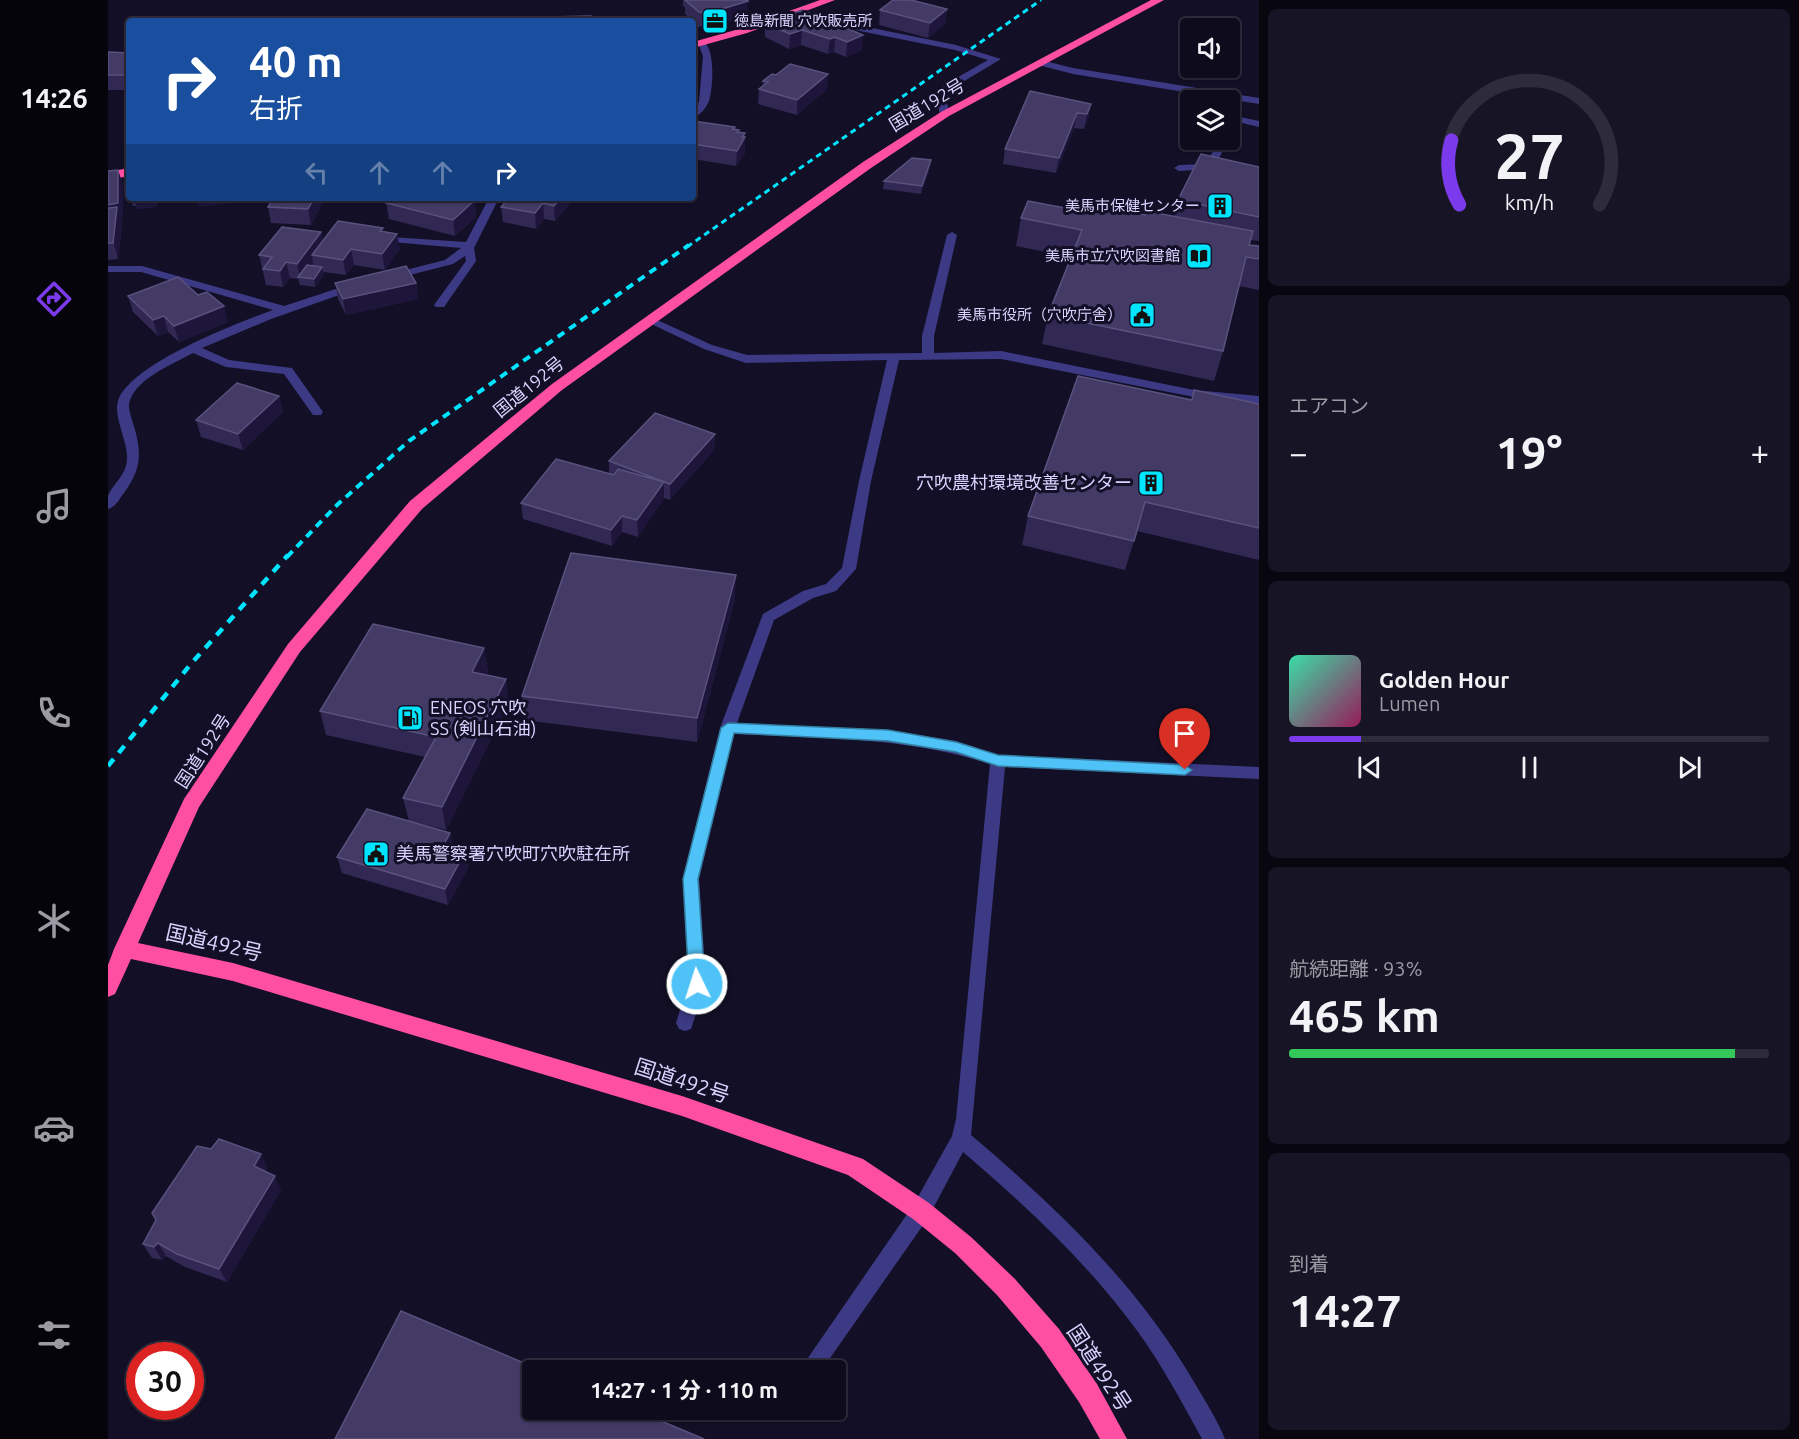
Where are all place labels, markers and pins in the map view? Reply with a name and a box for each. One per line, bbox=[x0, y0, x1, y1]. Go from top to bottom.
office icon: 徳島新聞 穴吹販売所 bbox=[700, 6, 730, 36]
place label: 徳島新聞 穴吹販売所 bbox=[734, 12, 872, 29]
building icon: 美馬市保健センター bbox=[1205, 191, 1235, 221]
place label: 美馬市保健センター bbox=[1065, 197, 1200, 214]
library icon: 美馬市立穴吹図書館 bbox=[1184, 241, 1214, 271]
place label: 美馬市立穴吹図書館 bbox=[1045, 247, 1180, 264]
public building icon: 美馬市役所（穴吹庁舎） bbox=[1127, 300, 1157, 330]
place label: 美馬市役所（穴吹庁舎） bbox=[957, 306, 1122, 323]
building icon: 穴吹農村環境改善センター bbox=[1136, 468, 1166, 498]
place label: 穴吹農村環境改善センター bbox=[916, 472, 1132, 492]
place label: ENEOS 穴吹 SS (剣山石油) bbox=[430, 697, 536, 739]
fuel station icon: ENEOS 穴吹 SS (剣山石油) bbox=[395, 703, 425, 733]
pin bbox=[1159, 708, 1210, 770]
public building icon: 美馬警察署穴吹町穴吹駐在所 bbox=[361, 839, 391, 869]
place label: 美馬警察署穴吹町穴吹駐在所 bbox=[396, 843, 630, 863]

